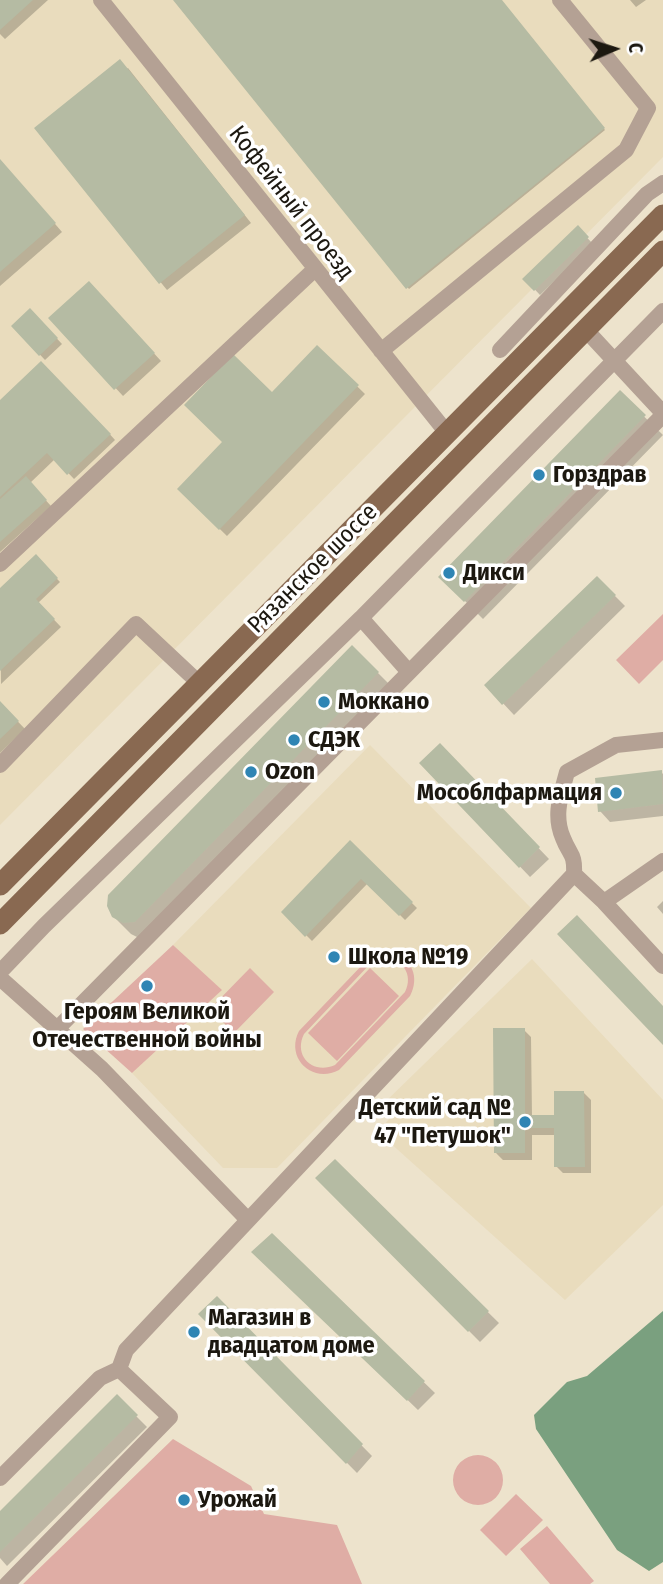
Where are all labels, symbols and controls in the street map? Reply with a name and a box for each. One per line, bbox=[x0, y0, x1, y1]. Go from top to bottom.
north arrow bbox=[579, 14, 649, 84]
text: С bbox=[624, 42, 647, 53]
street label: Кофейный проезд bbox=[222, 121, 360, 285]
place label: Горздрав bbox=[553, 461, 647, 489]
marker: Горздрав bbox=[531, 467, 547, 483]
street label: Рязанское шоссе bbox=[242, 498, 384, 640]
place label: Дикси bbox=[463, 559, 525, 587]
marker: Дикси bbox=[441, 565, 457, 581]
place label: Моккано bbox=[338, 688, 429, 716]
marker: Моккано bbox=[316, 694, 332, 710]
place label: СДЭК bbox=[308, 726, 360, 754]
marker: СДЭК bbox=[286, 732, 302, 748]
place label: Ozon bbox=[265, 758, 315, 786]
marker: Ozon bbox=[243, 764, 259, 780]
place label: Мособлфармация bbox=[417, 779, 602, 807]
marker: Мособлфармация bbox=[608, 785, 624, 801]
place label: Школа №19 bbox=[348, 943, 468, 971]
marker: Школа №19 bbox=[326, 949, 342, 965]
marker: Героям Великой Отечественной войны bbox=[139, 978, 155, 994]
place label: Героям Великой Отечественной войны bbox=[32, 998, 262, 1054]
place label: Детский сад № 47 "Петушок" bbox=[359, 1094, 511, 1150]
marker: Детский сад № 47 "Петушок" bbox=[517, 1114, 533, 1130]
place label: Магазин в двадцатом доме bbox=[208, 1304, 375, 1360]
marker: Магазин в двадцатом доме bbox=[186, 1324, 202, 1340]
place label: Урожай bbox=[198, 1486, 277, 1514]
marker: Урожай bbox=[176, 1492, 192, 1508]

